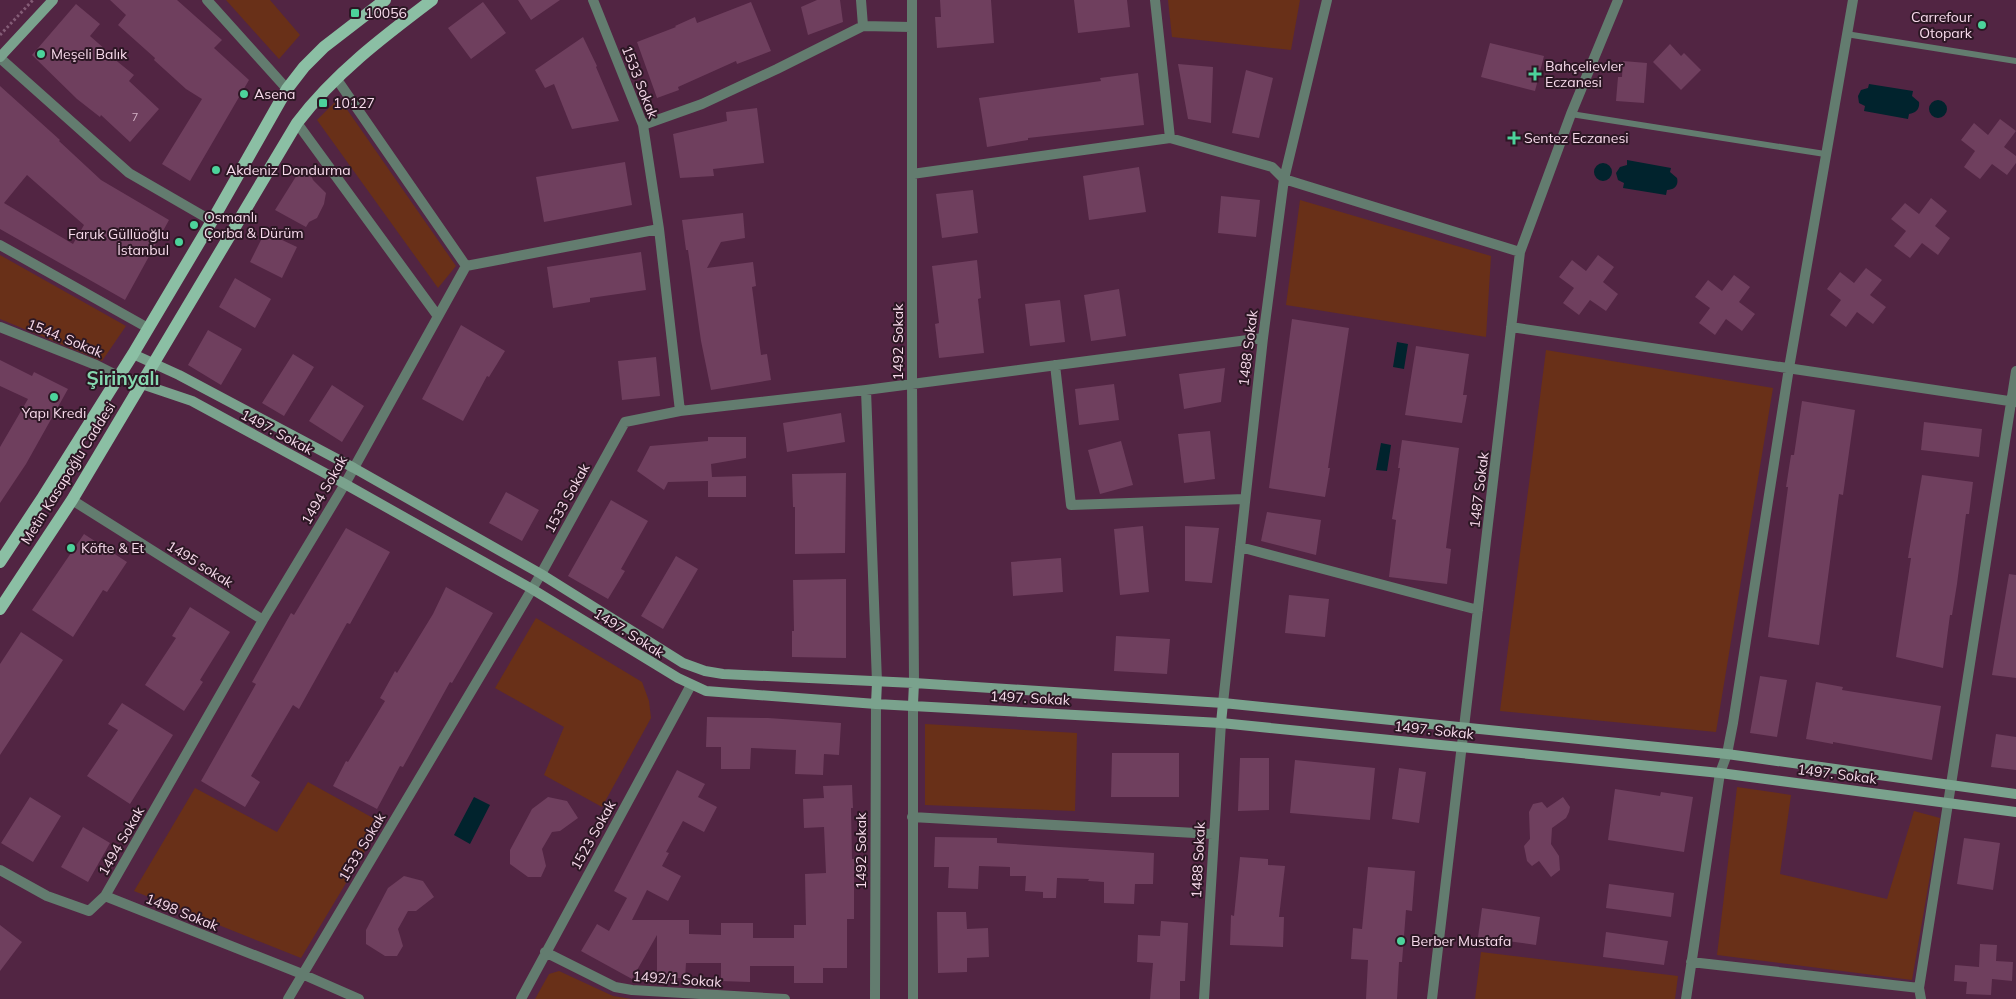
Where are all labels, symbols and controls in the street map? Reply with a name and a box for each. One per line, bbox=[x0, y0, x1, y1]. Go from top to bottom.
place label: 10056 bbox=[365, 4, 407, 22]
marker: 10056 bbox=[349, 7, 361, 19]
place label: Carrefour Otopark bbox=[1911, 8, 1973, 42]
marker: Carrefour Otopark bbox=[1976, 19, 1988, 31]
street label: 1533 Sokak bbox=[618, 43, 662, 122]
place label: Meşeli Balık bbox=[51, 45, 128, 63]
marker: Meşeli Balık bbox=[35, 48, 47, 60]
place label: Bahçelievler Eczanesi bbox=[1545, 57, 1624, 91]
marker: Bahçelievler Eczanesi bbox=[1529, 68, 1541, 80]
place label: Asena bbox=[254, 85, 295, 103]
marker: Asena bbox=[238, 88, 250, 100]
place label: 10127 bbox=[333, 94, 375, 112]
marker: 10127 bbox=[317, 97, 329, 109]
house number: 7 bbox=[132, 110, 138, 124]
place label: Sentez Eczanesi bbox=[1524, 129, 1629, 147]
marker: Sentez Eczanesi bbox=[1508, 132, 1520, 144]
place label: Akdeniz Dondurma bbox=[226, 161, 351, 179]
marker: Akdeniz Dondurma bbox=[210, 164, 222, 176]
place label: Osmanlı Çorba & Dürüm bbox=[204, 208, 304, 242]
marker: Osmanlı Çorba & Dürüm bbox=[188, 219, 200, 231]
place label: Faruk Güllüoğlu İstanbul bbox=[68, 225, 169, 259]
marker: Faruk Güllüoğlu İstanbul bbox=[173, 236, 185, 248]
street label: 1492 Sokak bbox=[889, 303, 907, 380]
street label: 1488 Sokak bbox=[1234, 308, 1262, 387]
street label: 1544. Sokak bbox=[25, 315, 106, 362]
district label: Şirinyalı bbox=[87, 366, 159, 390]
marker: Yapı Kredi bbox=[48, 391, 60, 403]
street label: Metin Kasapoğlu Caddesi bbox=[17, 398, 119, 548]
place label: Yapı Kredi bbox=[21, 404, 86, 422]
street label: 1497. Sokak bbox=[237, 405, 317, 459]
street label: 1487 Sokak bbox=[1465, 450, 1493, 529]
street label: 1494 Sokak bbox=[297, 452, 351, 528]
street label: 1533 Sokak bbox=[541, 459, 594, 536]
street label: 1495 sokak bbox=[163, 537, 237, 592]
place label: Köfte & Et bbox=[81, 539, 144, 557]
marker: Köfte & Et bbox=[65, 542, 77, 554]
street label: 1497. Sokak bbox=[590, 604, 668, 662]
street label: 1497. Sokak bbox=[990, 687, 1071, 709]
street label: 1497. Sokak bbox=[1393, 717, 1475, 743]
street label: 1497. Sokak bbox=[1796, 760, 1879, 788]
street label: 1523 Sokak bbox=[567, 796, 620, 873]
street label: 1494 Sokak bbox=[94, 803, 148, 879]
street label: 1533 Sokak bbox=[335, 809, 390, 885]
street label: 1492 Sokak bbox=[852, 812, 870, 889]
street label: 1488 Sokak bbox=[1187, 820, 1209, 899]
street label: 1498 Sokak bbox=[143, 889, 222, 935]
place label: Berber Mustafa bbox=[1411, 932, 1511, 950]
marker: Berber Mustafa bbox=[1395, 935, 1407, 947]
street label: 1492/1 Sokak bbox=[632, 967, 723, 991]

